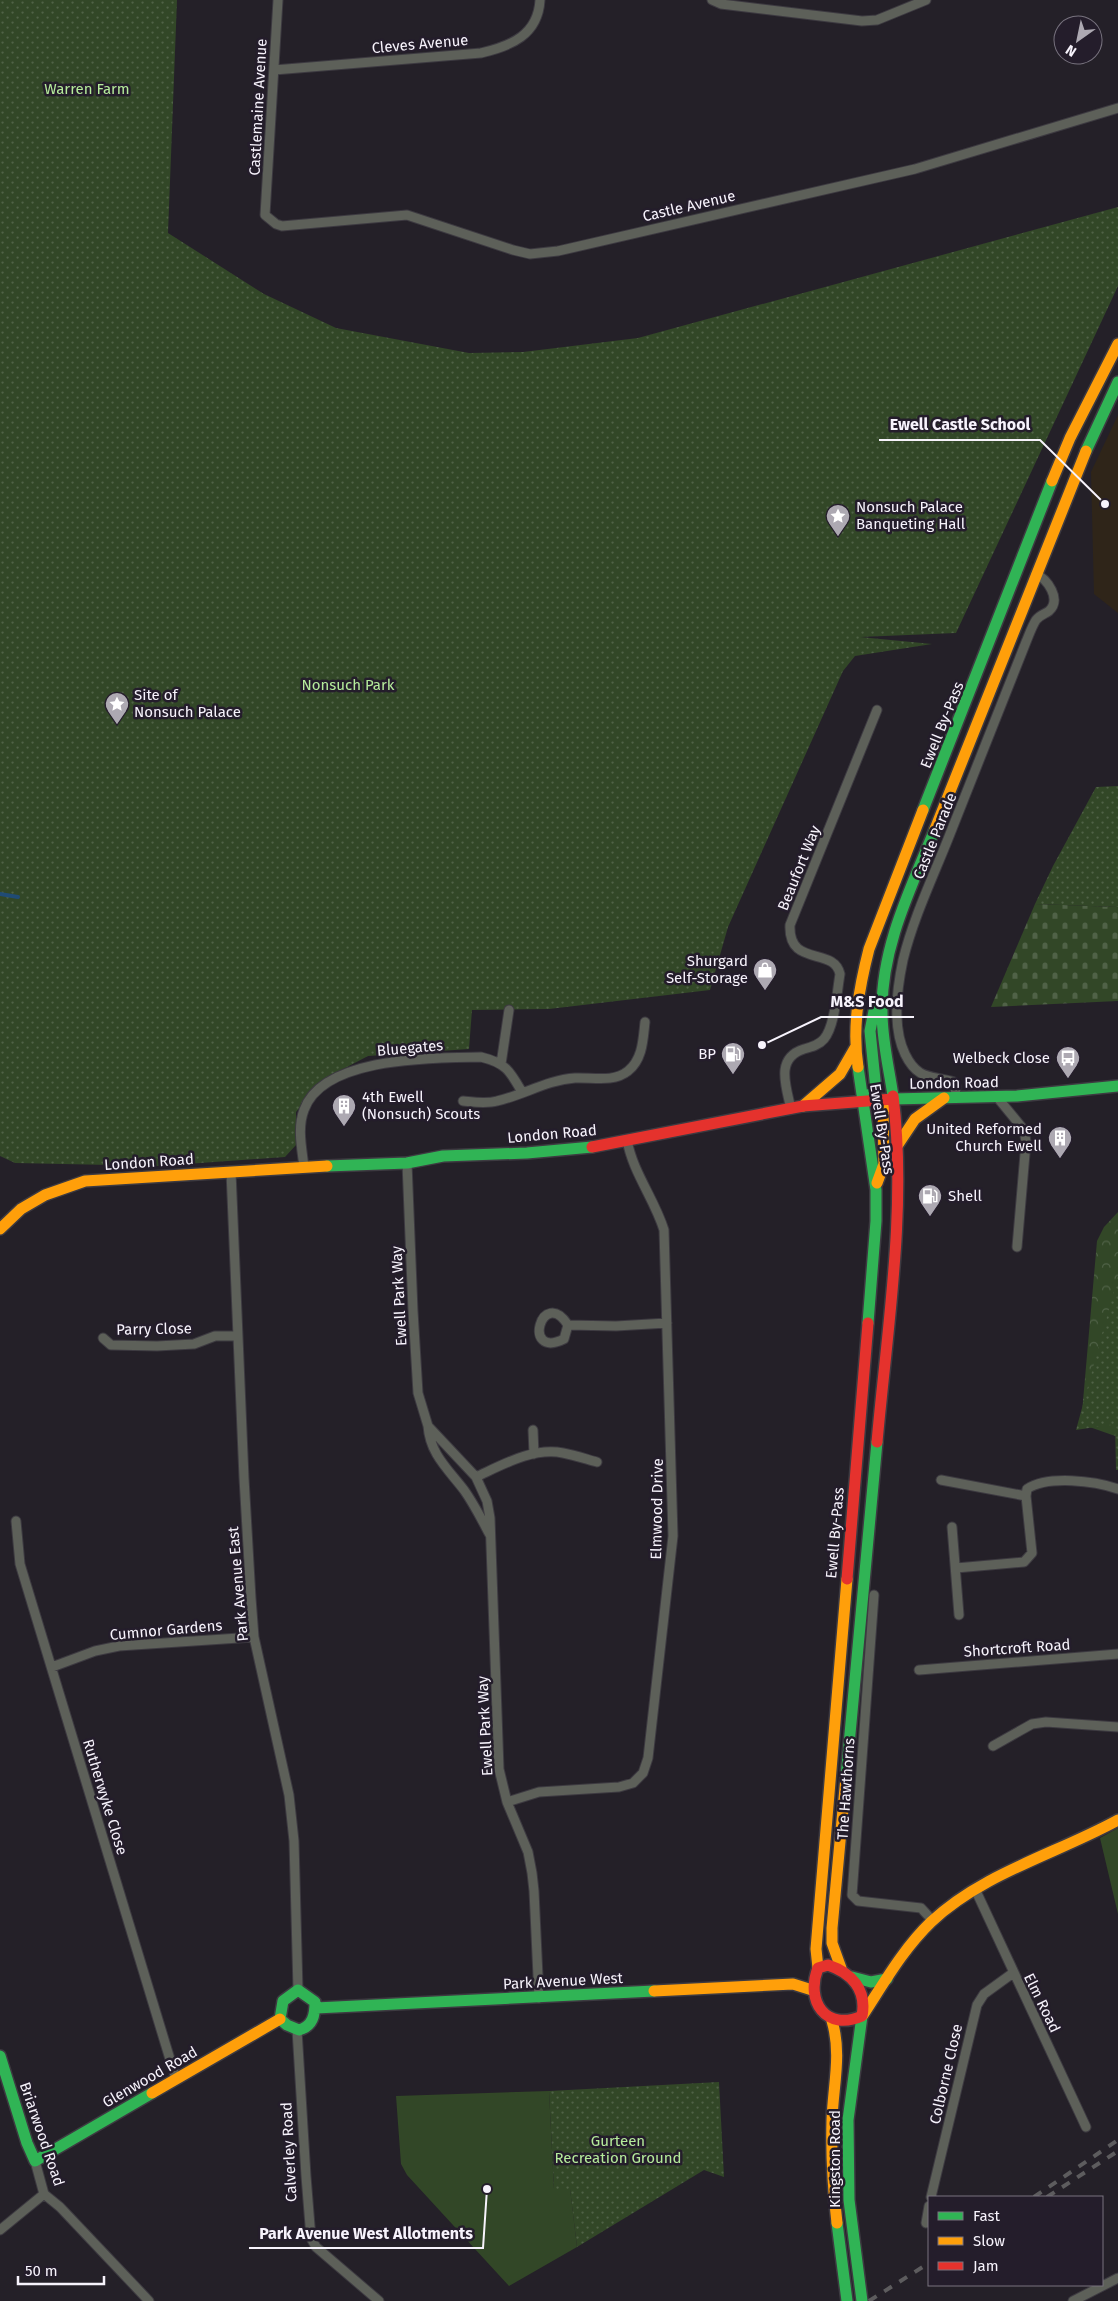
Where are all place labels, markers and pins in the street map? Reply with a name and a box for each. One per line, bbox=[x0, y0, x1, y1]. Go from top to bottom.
callout: Ewell Castle School bbox=[879, 409, 1040, 440]
place label: Nonsuch Palace Banqueting Hall bbox=[856, 498, 966, 533]
place icon: Nonsuch Palace Banqueting Hall bbox=[825, 503, 851, 537]
place label: Site of Nonsuch Palace bbox=[134, 686, 241, 721]
place icon: Site of Nonsuch Palace bbox=[104, 691, 130, 725]
place label: Shurgard Self-Storage bbox=[666, 952, 748, 987]
shop icon: Shurgard Self-Storage bbox=[752, 957, 778, 991]
callout: M&S Food bbox=[821, 986, 914, 1017]
fuel station icon: BP bbox=[720, 1041, 746, 1075]
place label: BP bbox=[698, 1045, 716, 1063]
bus stop icon: Welbeck Close bbox=[1055, 1045, 1081, 1079]
place label: Welbeck Close bbox=[953, 1049, 1050, 1067]
place label: 4th Ewell (Nonsuch) Scouts bbox=[362, 1088, 480, 1123]
building icon: 4th Ewell (Nonsuch) Scouts bbox=[331, 1093, 357, 1127]
place label: United Reformed Church Ewell bbox=[926, 1120, 1043, 1155]
building icon: United Reformed Church Ewell bbox=[1047, 1125, 1073, 1159]
fuel station icon: Shell bbox=[917, 1183, 943, 1217]
place label: Shell bbox=[948, 1187, 983, 1205]
callout: Park Avenue West Allotments bbox=[249, 2217, 483, 2248]

